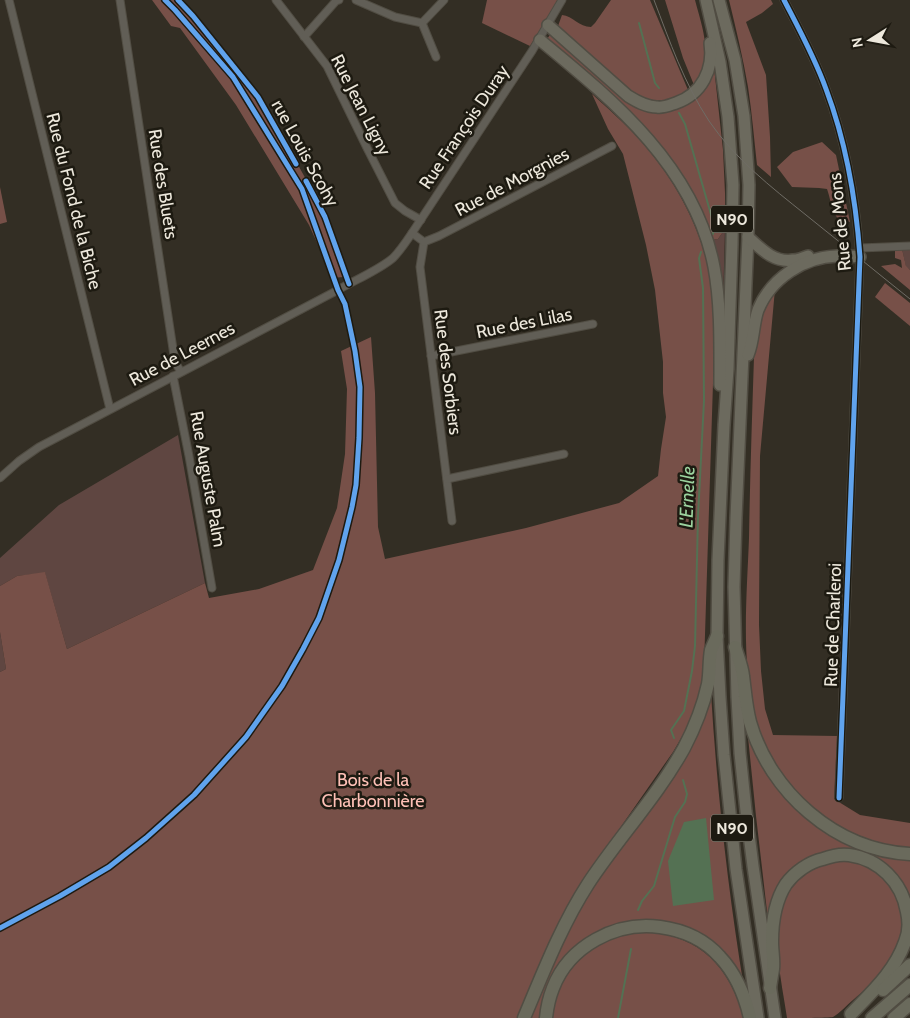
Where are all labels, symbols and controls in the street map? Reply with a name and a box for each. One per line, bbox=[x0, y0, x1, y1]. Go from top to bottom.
north arrow bbox=[845, 15, 895, 65]
text: N bbox=[847, 36, 867, 49]
street label: Rue Jean Ligny bbox=[326, 51, 396, 159]
street label: Rue François Duray bbox=[414, 61, 514, 193]
street label: rue Louis Scohy bbox=[267, 96, 343, 210]
street label: Rue du Fond de la Biche bbox=[41, 110, 107, 292]
street label: Rue des Bluets bbox=[143, 127, 183, 241]
street label: Rue de Morgnies bbox=[451, 143, 573, 221]
street label: Rue de Mons bbox=[824, 172, 856, 272]
road number: N90 bbox=[711, 205, 753, 232]
street label: Rue des Lilas bbox=[474, 303, 574, 343]
street label: Rue des Sorbiers bbox=[429, 308, 467, 436]
street label: Rue de Leernes bbox=[126, 317, 238, 391]
street label: Rue Auguste Palm bbox=[185, 409, 231, 549]
water label: L'Ernelle bbox=[674, 466, 700, 528]
street label: Rue de Charleroi bbox=[820, 562, 846, 688]
park label: Bois de la Charbonnière bbox=[322, 769, 424, 812]
road number: N90 bbox=[711, 814, 753, 841]

